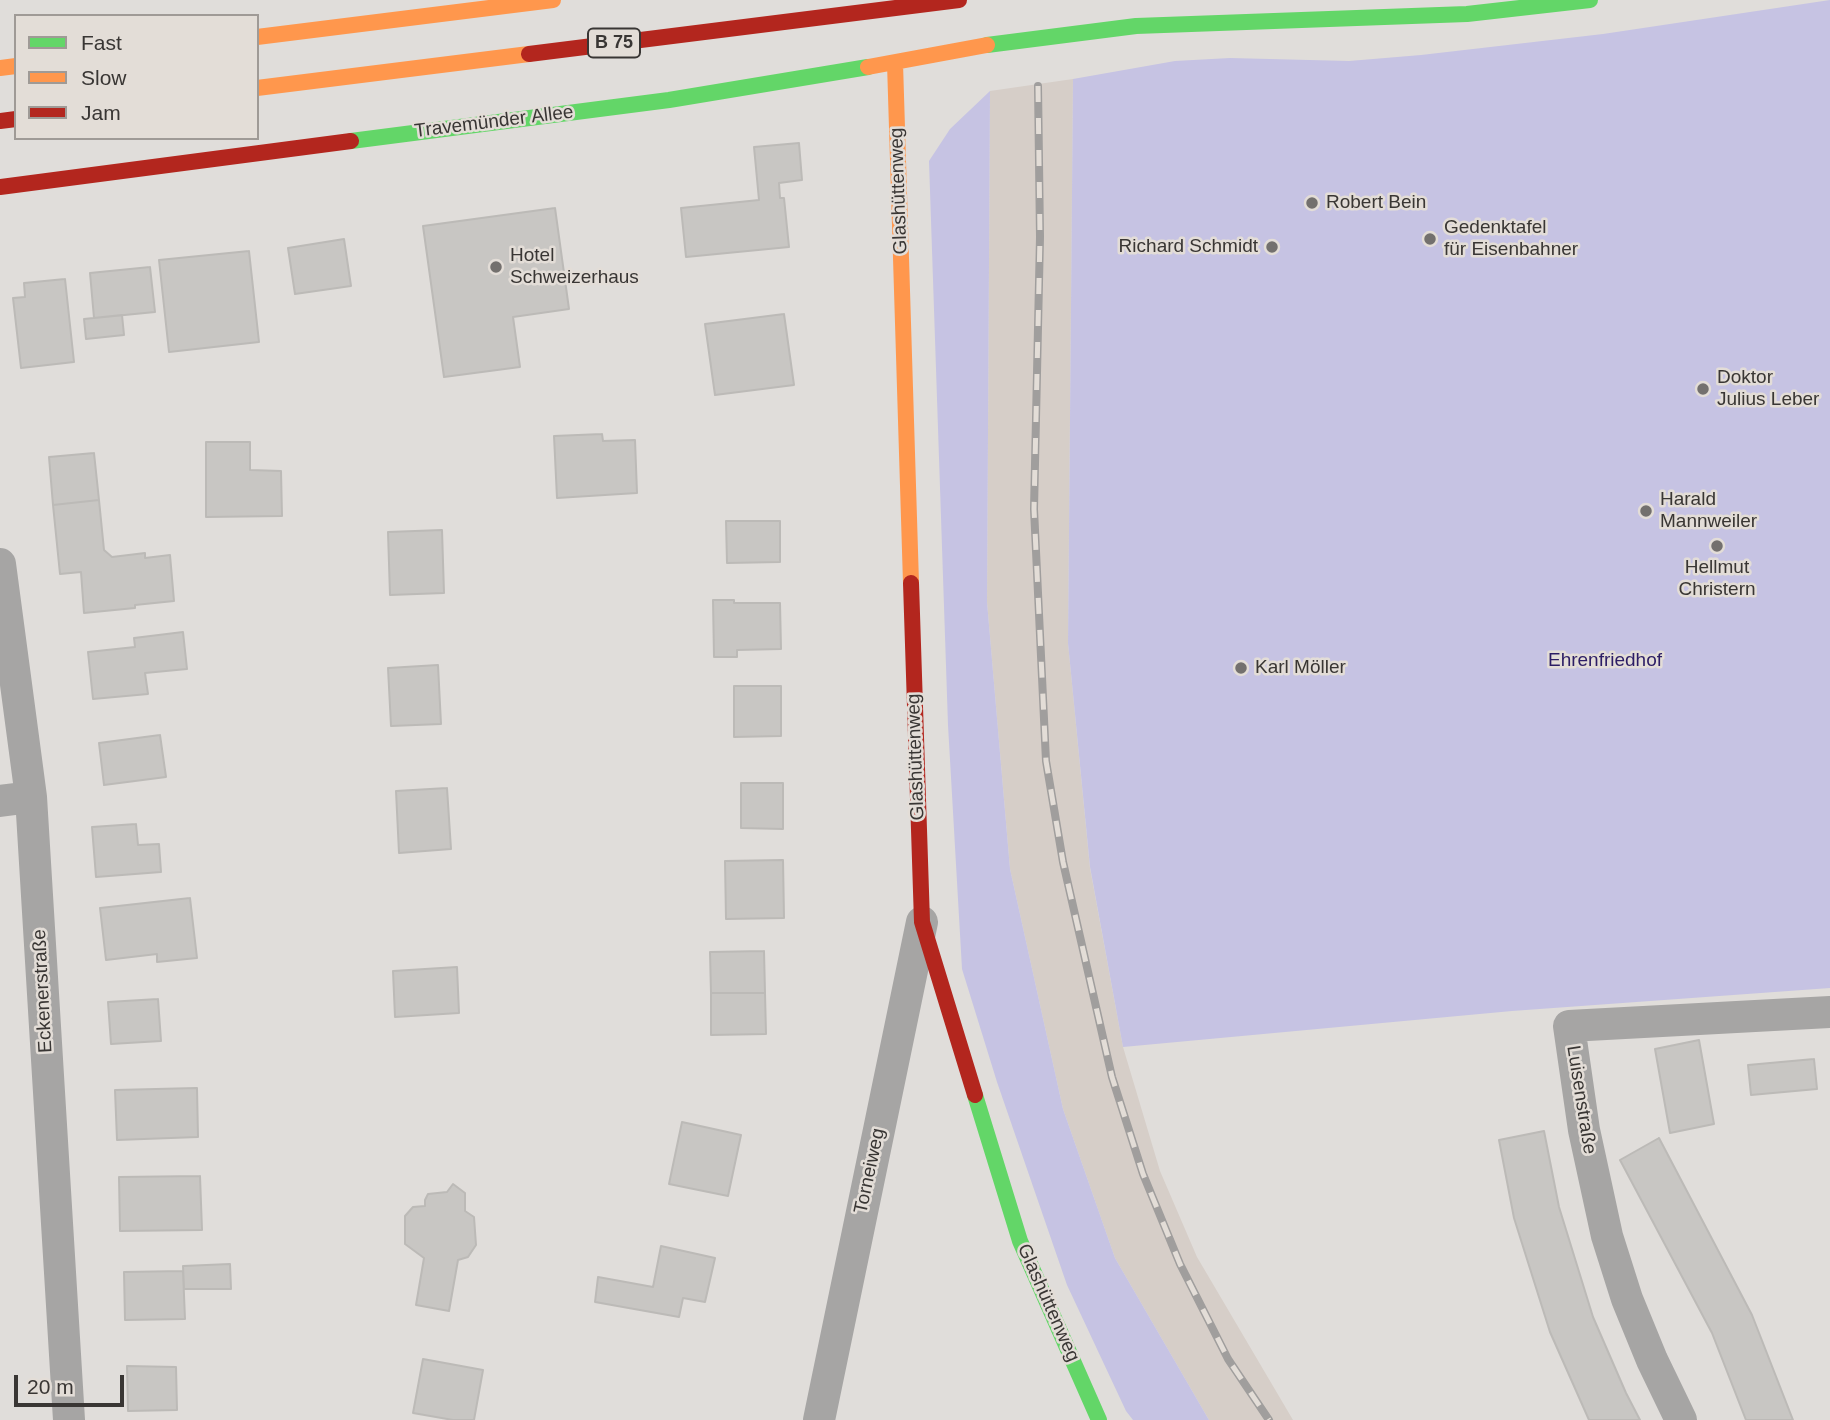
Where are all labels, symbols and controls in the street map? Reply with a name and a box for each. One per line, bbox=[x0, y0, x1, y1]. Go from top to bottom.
legend bbox=[14, 14, 259, 140]
road number: B 75 bbox=[588, 28, 640, 58]
text: Fast bbox=[81, 31, 122, 54]
text: Slow bbox=[81, 66, 127, 89]
text: Jam bbox=[81, 101, 121, 124]
street label: Travemünder Allee bbox=[413, 101, 575, 143]
street label: Glashüttenweg bbox=[885, 127, 913, 255]
place label: Robert Bein bbox=[1326, 192, 1426, 214]
marker: Robert Bein bbox=[1304, 195, 1320, 211]
place label: Gedenktafel für Eisenbahner bbox=[1444, 217, 1578, 261]
marker: Gedenktafel für Eisenbahner bbox=[1422, 231, 1438, 247]
place label: Richard Schmidt bbox=[1119, 236, 1258, 258]
marker: Richard Schmidt bbox=[1264, 239, 1280, 255]
place label: Hotel Schweizerhaus bbox=[510, 245, 639, 289]
marker: Hotel Schweizerhaus bbox=[488, 259, 504, 275]
place label: Doktor Julius Leber bbox=[1717, 367, 1819, 411]
marker: Doktor Julius Leber bbox=[1695, 381, 1711, 397]
place label: Harald Mannweiler bbox=[1660, 489, 1757, 533]
marker: Harald Mannweiler bbox=[1638, 503, 1654, 519]
marker: Hellmut Christern bbox=[1709, 538, 1725, 554]
place label: Hellmut Christern bbox=[1678, 557, 1756, 601]
park label: Ehrenfriedhof bbox=[1548, 650, 1662, 672]
place label: Karl Möller bbox=[1255, 657, 1346, 679]
marker: Karl Möller bbox=[1233, 660, 1249, 676]
street label: Glashüttenweg bbox=[902, 693, 930, 821]
street label: Eckenerstraße bbox=[28, 929, 58, 1053]
street label: Luisenstraße bbox=[1561, 1044, 1601, 1156]
street label: Torneiweg bbox=[850, 1126, 890, 1216]
street label: Glashüttenweg bbox=[1012, 1240, 1084, 1366]
scale bar bbox=[18, 1360, 128, 1404]
text: 20 m bbox=[27, 1375, 74, 1398]

